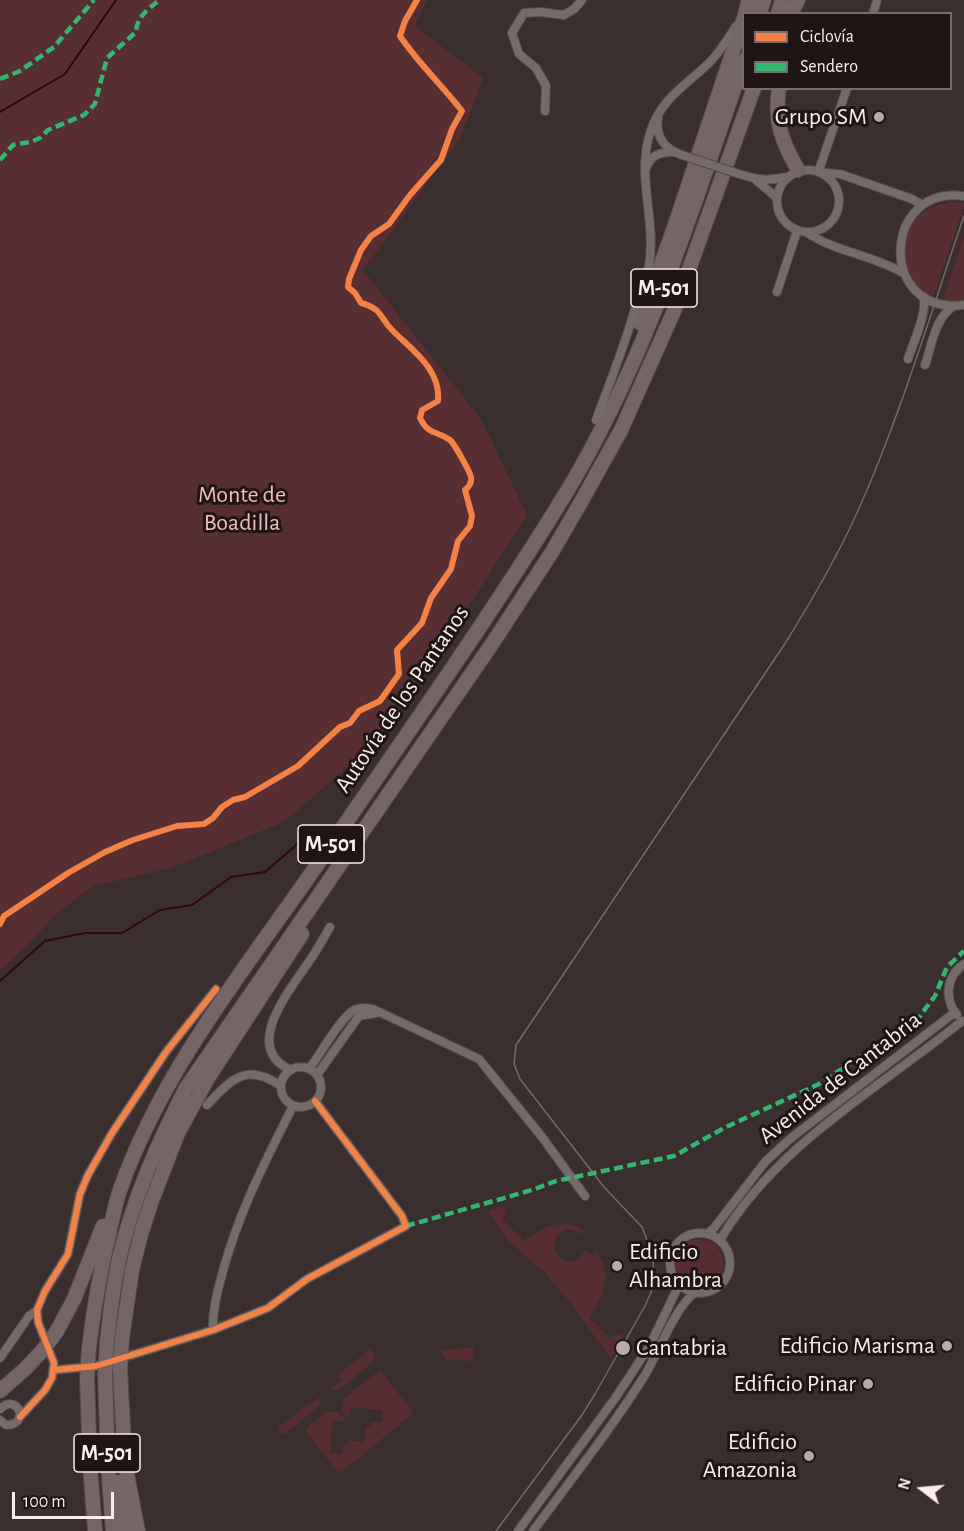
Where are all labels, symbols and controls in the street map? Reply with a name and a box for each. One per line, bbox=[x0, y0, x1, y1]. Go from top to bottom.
legend bbox=[742, 12, 952, 90]
text: Ciclovía bbox=[800, 28, 854, 46]
text: Sendero bbox=[800, 58, 858, 76]
place label: Grupo SM bbox=[775, 103, 867, 131]
marker: Grupo SM bbox=[872, 110, 886, 124]
road number: M-501 bbox=[631, 269, 697, 307]
park label: Monte de Boadilla bbox=[198, 481, 286, 537]
street label: Autovía de los Pantanos bbox=[329, 600, 475, 798]
road number: M-501 bbox=[298, 825, 364, 863]
street label: Avenida de Cantabria bbox=[753, 1006, 927, 1150]
place label: Edificio Alhambra bbox=[629, 1238, 722, 1294]
marker: Edificio Alhambra bbox=[610, 1259, 624, 1273]
place label: Edificio Marisma bbox=[779, 1332, 935, 1360]
place label: Cantabria bbox=[636, 1334, 727, 1362]
marker: Cantabria bbox=[614, 1339, 632, 1357]
marker: Edificio Marisma bbox=[940, 1339, 954, 1353]
place label: Edificio Pinar bbox=[733, 1370, 856, 1398]
marker: Edificio Pinar bbox=[861, 1377, 875, 1391]
place label: Edificio Amazonia bbox=[703, 1428, 797, 1484]
road number: M-501 bbox=[74, 1434, 140, 1472]
marker: Edificio Amazonia bbox=[802, 1449, 816, 1463]
north arrow bbox=[892, 1459, 952, 1519]
text: N bbox=[895, 1476, 914, 1492]
scale bar bbox=[15, 1480, 117, 1518]
text: 100 m bbox=[23, 1493, 66, 1511]

